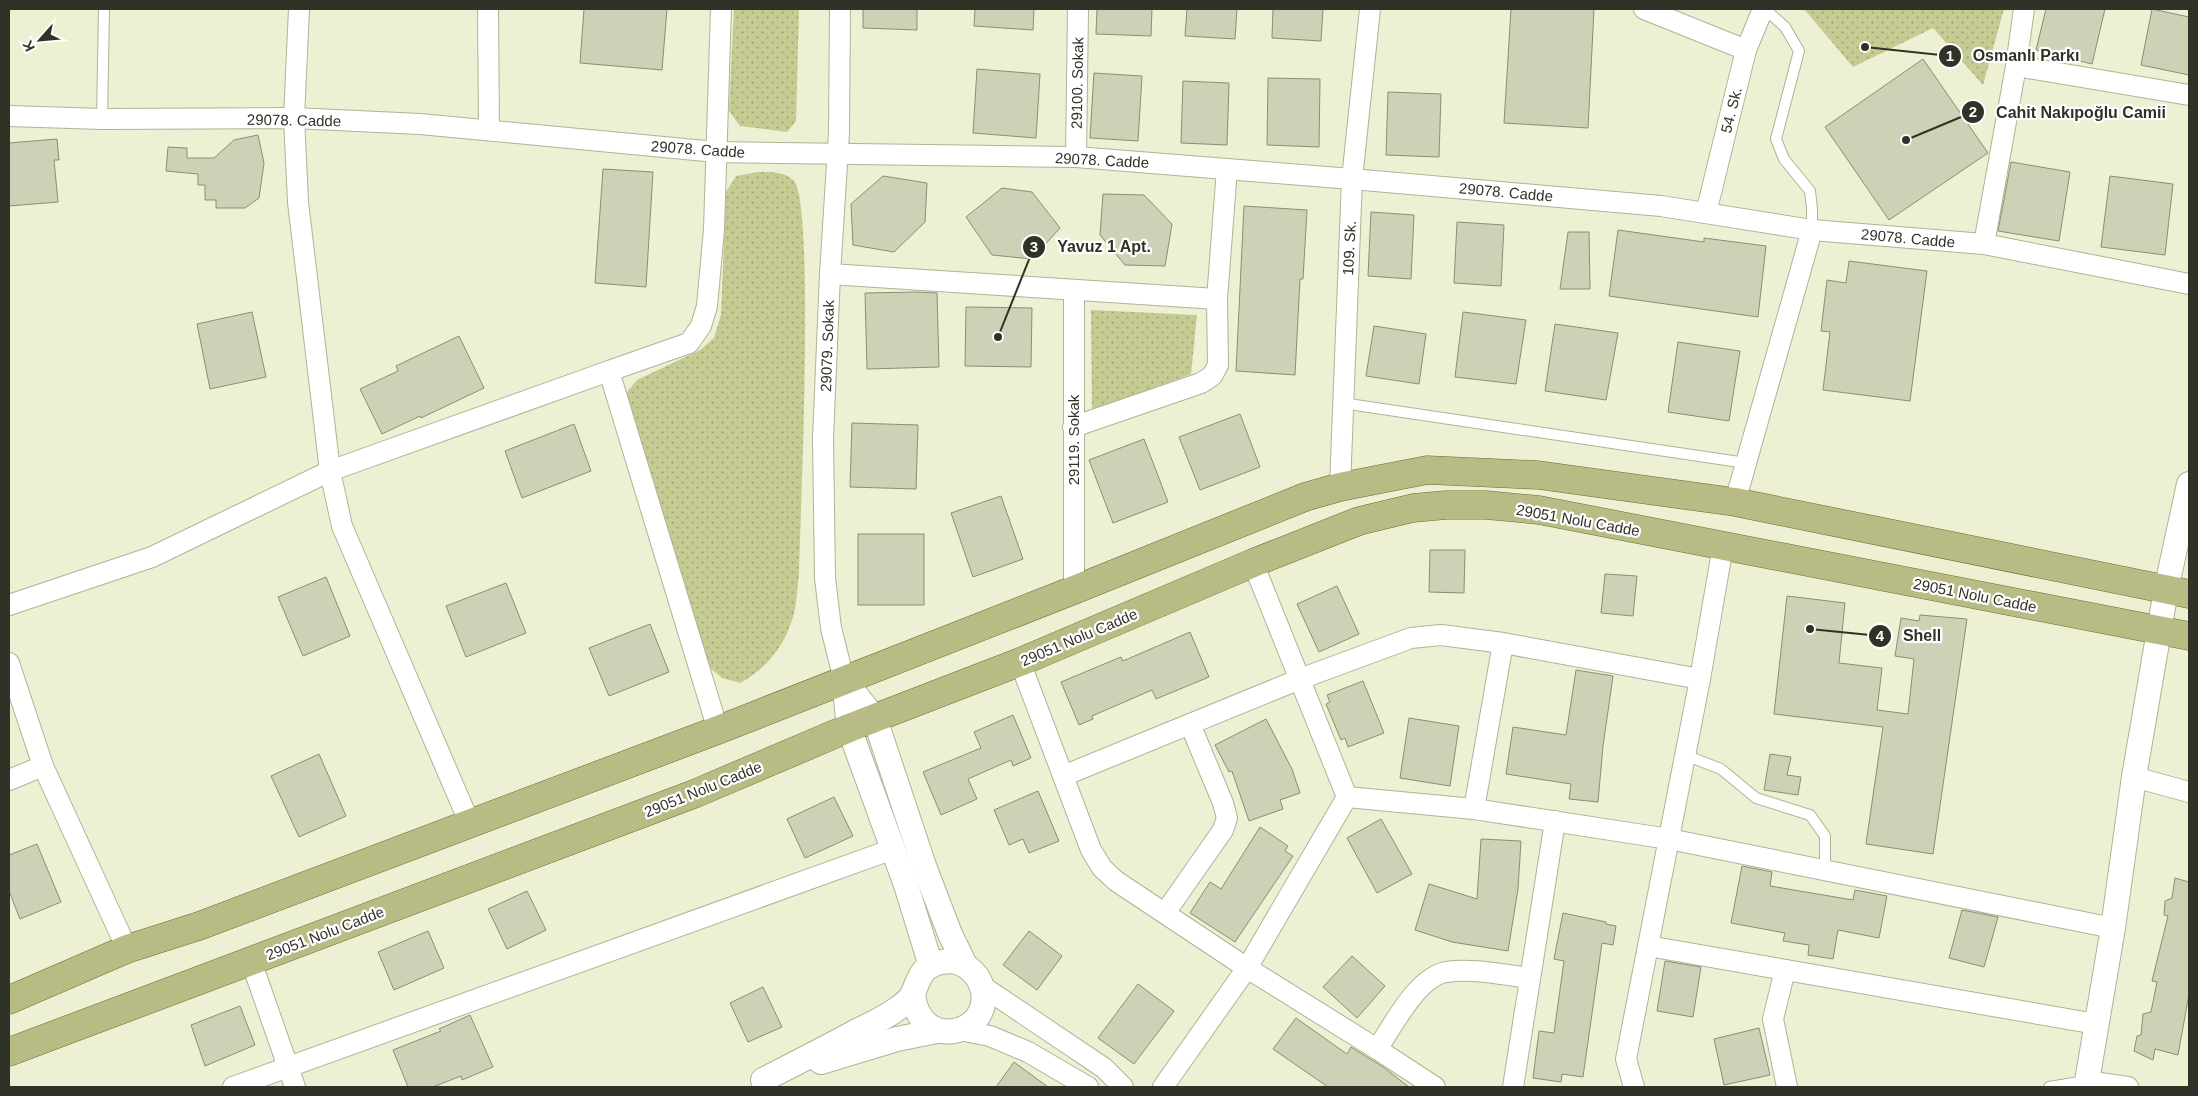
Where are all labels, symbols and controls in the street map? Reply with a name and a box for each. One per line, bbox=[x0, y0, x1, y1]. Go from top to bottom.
north arrow bbox=[15, 15, 65, 65]
street label: 29100. Sokak bbox=[1068, 36, 1086, 129]
text: K bbox=[19, 38, 38, 54]
callout: Osmanlı Parkı bbox=[1937, 40, 2089, 71]
text: 1 bbox=[1946, 47, 1954, 64]
text: Osmanlı Parkı bbox=[1973, 47, 2079, 64]
street label: 54. Sk. bbox=[1717, 85, 1745, 135]
callout: Cahit Nakıpoğlu Camii bbox=[1961, 97, 2176, 128]
text: 2 bbox=[1969, 103, 1977, 120]
text: Cahit Nakıpoğlu Camii bbox=[1996, 104, 2166, 121]
street label: 29078. Cadde bbox=[247, 111, 341, 129]
street label: 29078. Cadde bbox=[650, 137, 746, 161]
street label: 29078. Cadde bbox=[1054, 149, 1150, 171]
street label: 29078. Cadde bbox=[1458, 179, 1554, 205]
street label: 109. Sk. bbox=[1339, 220, 1359, 276]
street label: 29078. Cadde bbox=[1860, 225, 1956, 251]
callout: Yavuz 1 Apt. bbox=[1021, 231, 1161, 262]
text: 3 bbox=[1030, 238, 1038, 255]
text: Yavuz 1 Apt. bbox=[1057, 238, 1151, 255]
street label: 29079. Sokak bbox=[817, 299, 837, 392]
street label: 29119. Sokak bbox=[1065, 394, 1082, 485]
street label: 29051 Nolu Cadde bbox=[1515, 501, 1641, 539]
street label: 29051 Nolu Cadde bbox=[1912, 575, 2038, 615]
street label: 29051 Nolu Cadde bbox=[1018, 605, 1140, 669]
callout: Shell bbox=[1868, 620, 1951, 651]
text: 4 bbox=[1876, 627, 1885, 644]
text: Shell bbox=[1903, 627, 1941, 644]
street label: 29051 Nolu Cadde bbox=[642, 758, 764, 820]
street label: 29051 Nolu Cadde bbox=[264, 903, 386, 963]

